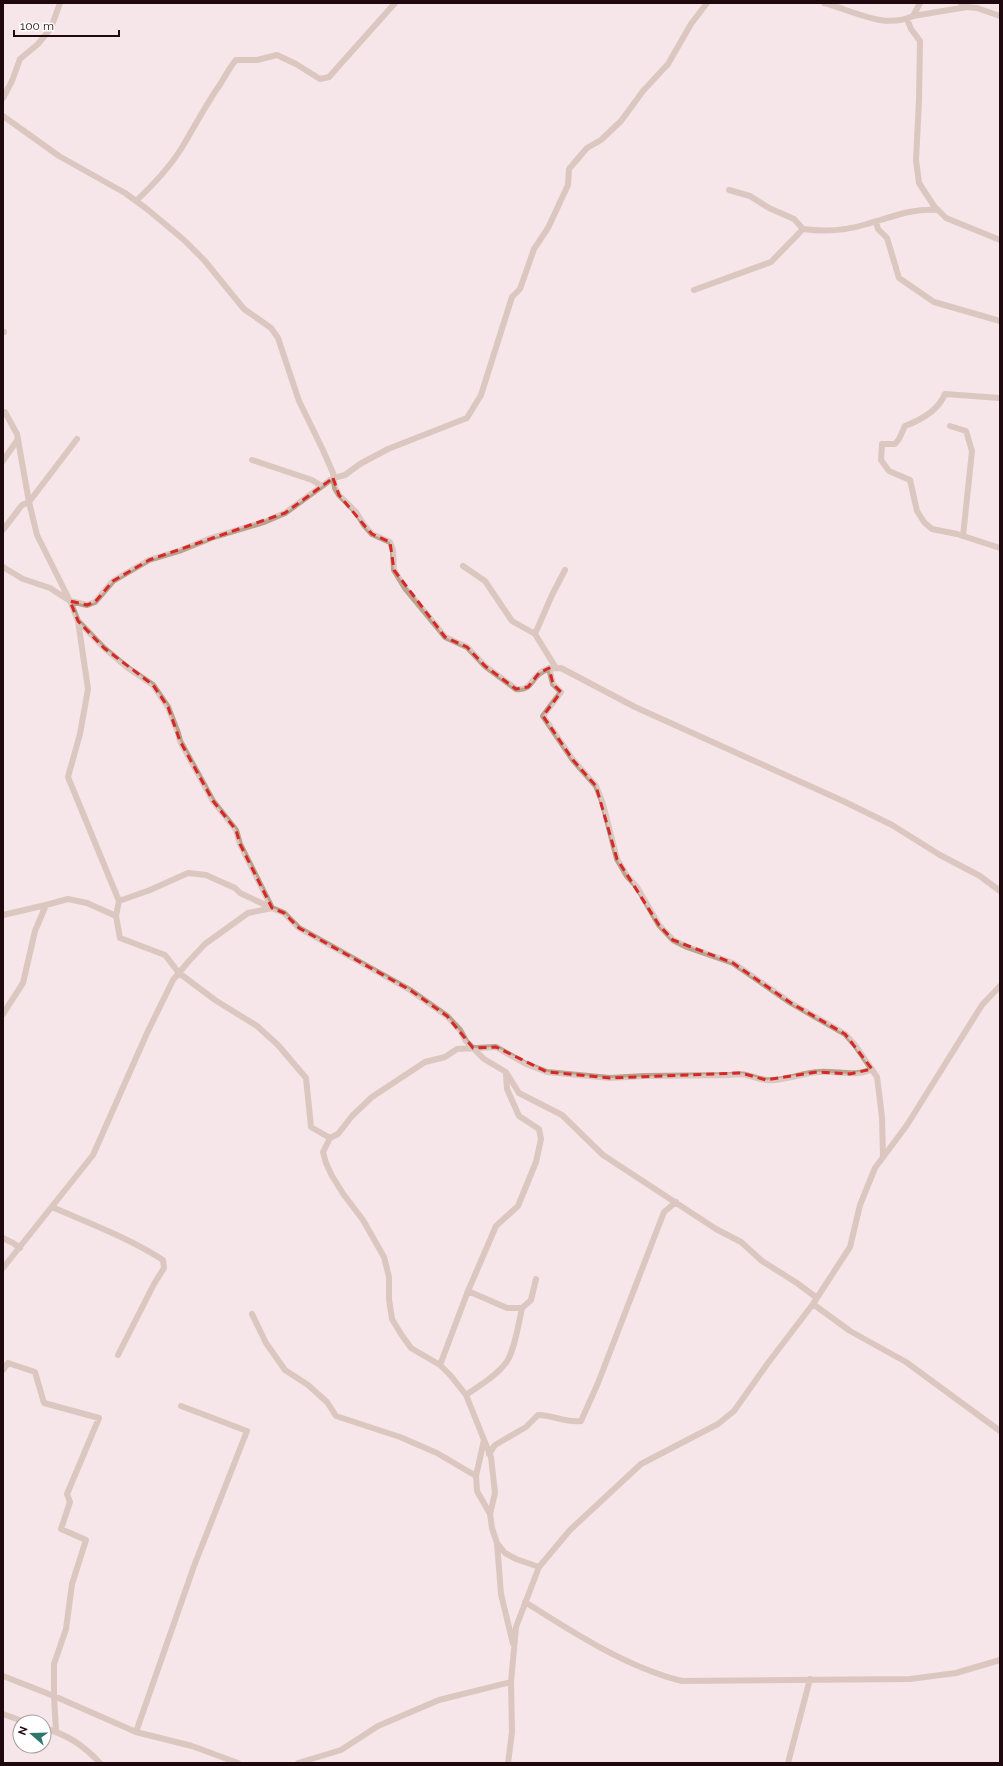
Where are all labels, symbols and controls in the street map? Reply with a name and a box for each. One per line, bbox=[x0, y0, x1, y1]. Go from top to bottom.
scale bar bbox=[14, 12, 119, 38]
text: 100 m bbox=[20, 19, 54, 33]
north arrow bbox=[12, 1714, 52, 1754]
text: N bbox=[16, 1725, 31, 1737]

